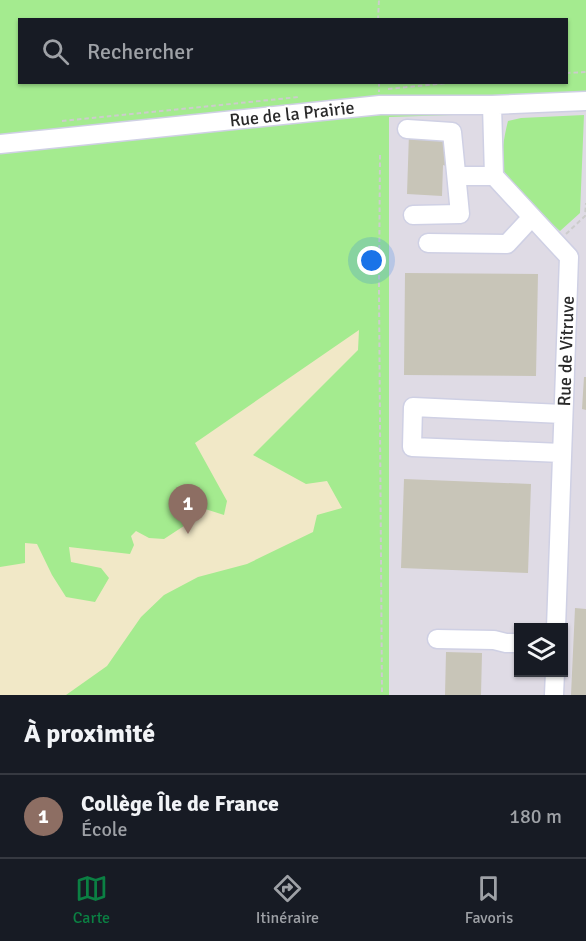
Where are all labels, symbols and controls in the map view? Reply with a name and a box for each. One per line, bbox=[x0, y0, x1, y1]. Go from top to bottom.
search box bbox=[18, 18, 568, 84]
icon: search bbox=[39, 35, 72, 68]
text: Rechercher bbox=[87, 38, 193, 65]
street label: Rue de la Prairie bbox=[228, 97, 356, 131]
your location bbox=[357, 246, 386, 275]
street label: Rue de Vitruve bbox=[553, 295, 579, 407]
pin: 1 bbox=[168, 484, 207, 534]
map controls bbox=[514, 623, 568, 677]
button: layers bbox=[514, 623, 568, 677]
text: À proximité bbox=[24, 718, 155, 750]
text: Collège Île de France bbox=[81, 790, 279, 817]
text: 1 bbox=[38, 804, 49, 829]
text: 180 m bbox=[509, 804, 562, 829]
text: École bbox=[81, 817, 128, 842]
tab: Carte bbox=[73, 872, 110, 928]
tab: Itinéraire bbox=[256, 872, 319, 928]
tab: Favoris bbox=[465, 872, 513, 928]

